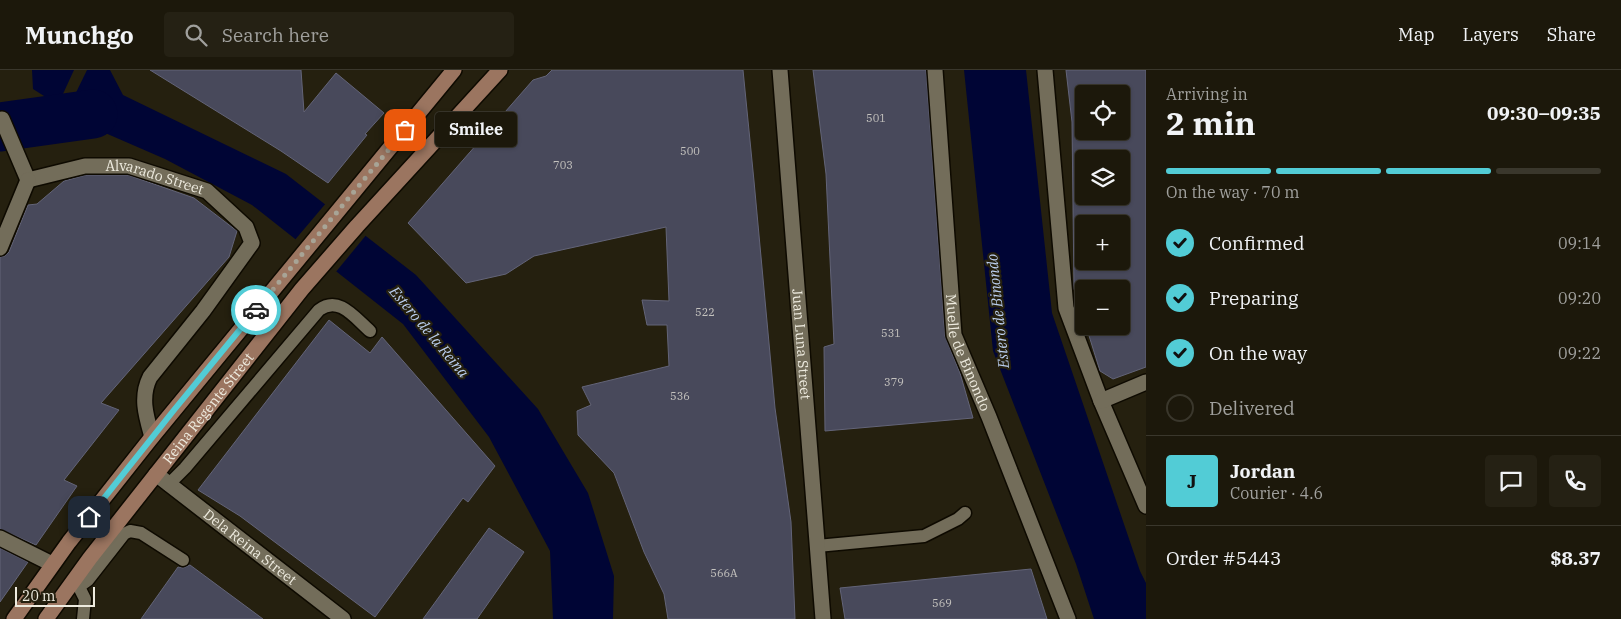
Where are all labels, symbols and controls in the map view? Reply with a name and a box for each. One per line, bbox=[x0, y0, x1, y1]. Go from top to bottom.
search box bbox=[164, 12, 514, 57]
text: Munchgo bbox=[25, 19, 134, 51]
icon: search bbox=[182, 21, 210, 49]
text: Search here bbox=[222, 23, 329, 47]
text: Map bbox=[1398, 23, 1435, 46]
text: Layers bbox=[1463, 23, 1519, 46]
text: Share bbox=[1547, 23, 1596, 46]
text: Arriving in bbox=[1166, 84, 1248, 104]
map controls bbox=[1075, 85, 1130, 335]
button: locate bbox=[1075, 85, 1130, 140]
text: 09:30–09:35 bbox=[1487, 101, 1601, 125]
text: 2 min bbox=[1166, 102, 1256, 144]
pin bbox=[384, 109, 426, 151]
house number: 501 bbox=[866, 111, 886, 125]
callout: Smilee bbox=[435, 112, 518, 148]
icon: bag bbox=[391, 116, 419, 144]
text: Smilee bbox=[449, 119, 503, 139]
house number: 500 bbox=[680, 144, 700, 158]
button: layers bbox=[1075, 150, 1130, 205]
street label: Alvarado Street bbox=[106, 157, 206, 198]
house number: 703 bbox=[553, 158, 573, 172]
text: On the way · 70 m bbox=[1166, 182, 1300, 202]
button: + bbox=[1075, 215, 1130, 270]
icon: check bbox=[1166, 229, 1194, 257]
text: Confirmed bbox=[1209, 231, 1304, 255]
text: 09:14 bbox=[1558, 233, 1601, 253]
water label: Estero de Binondo bbox=[982, 253, 1013, 370]
button: − bbox=[1075, 280, 1130, 335]
water label: Estero de la Reina bbox=[385, 281, 474, 382]
icon: check bbox=[1166, 284, 1194, 312]
courier bbox=[231, 285, 281, 335]
text: Preparing bbox=[1209, 286, 1298, 310]
street label: Juan Luna Street bbox=[788, 288, 815, 400]
text: 09:20 bbox=[1558, 288, 1601, 308]
street label: Muelle de Binondo bbox=[942, 293, 994, 414]
icon: car bbox=[242, 296, 270, 324]
house number: 522 bbox=[695, 305, 715, 319]
house number: 531 bbox=[881, 326, 901, 340]
icon: check bbox=[1166, 339, 1194, 367]
text: On the way bbox=[1209, 341, 1307, 365]
text: 09:22 bbox=[1558, 343, 1601, 363]
street label: Reina Regente Street bbox=[159, 349, 258, 467]
house number: 379 bbox=[884, 375, 904, 389]
house number: 536 bbox=[670, 389, 690, 403]
text: Delivered bbox=[1209, 396, 1295, 420]
button: chat bbox=[1485, 455, 1537, 507]
button: phone bbox=[1549, 455, 1601, 507]
text: Jordan bbox=[1230, 459, 1295, 483]
text: J bbox=[1187, 469, 1197, 493]
text: Courier · 4.6 bbox=[1230, 483, 1323, 503]
pin bbox=[68, 496, 110, 538]
icon: home bbox=[75, 503, 103, 531]
street label: Dela Reina Street bbox=[200, 505, 300, 589]
text: Order #5443 bbox=[1166, 546, 1281, 570]
text: $8.37 bbox=[1550, 546, 1601, 570]
house number: 566A bbox=[710, 566, 738, 580]
scale bar bbox=[15, 584, 95, 607]
text: 20 m bbox=[22, 587, 55, 605]
house number: 569 bbox=[932, 596, 952, 610]

